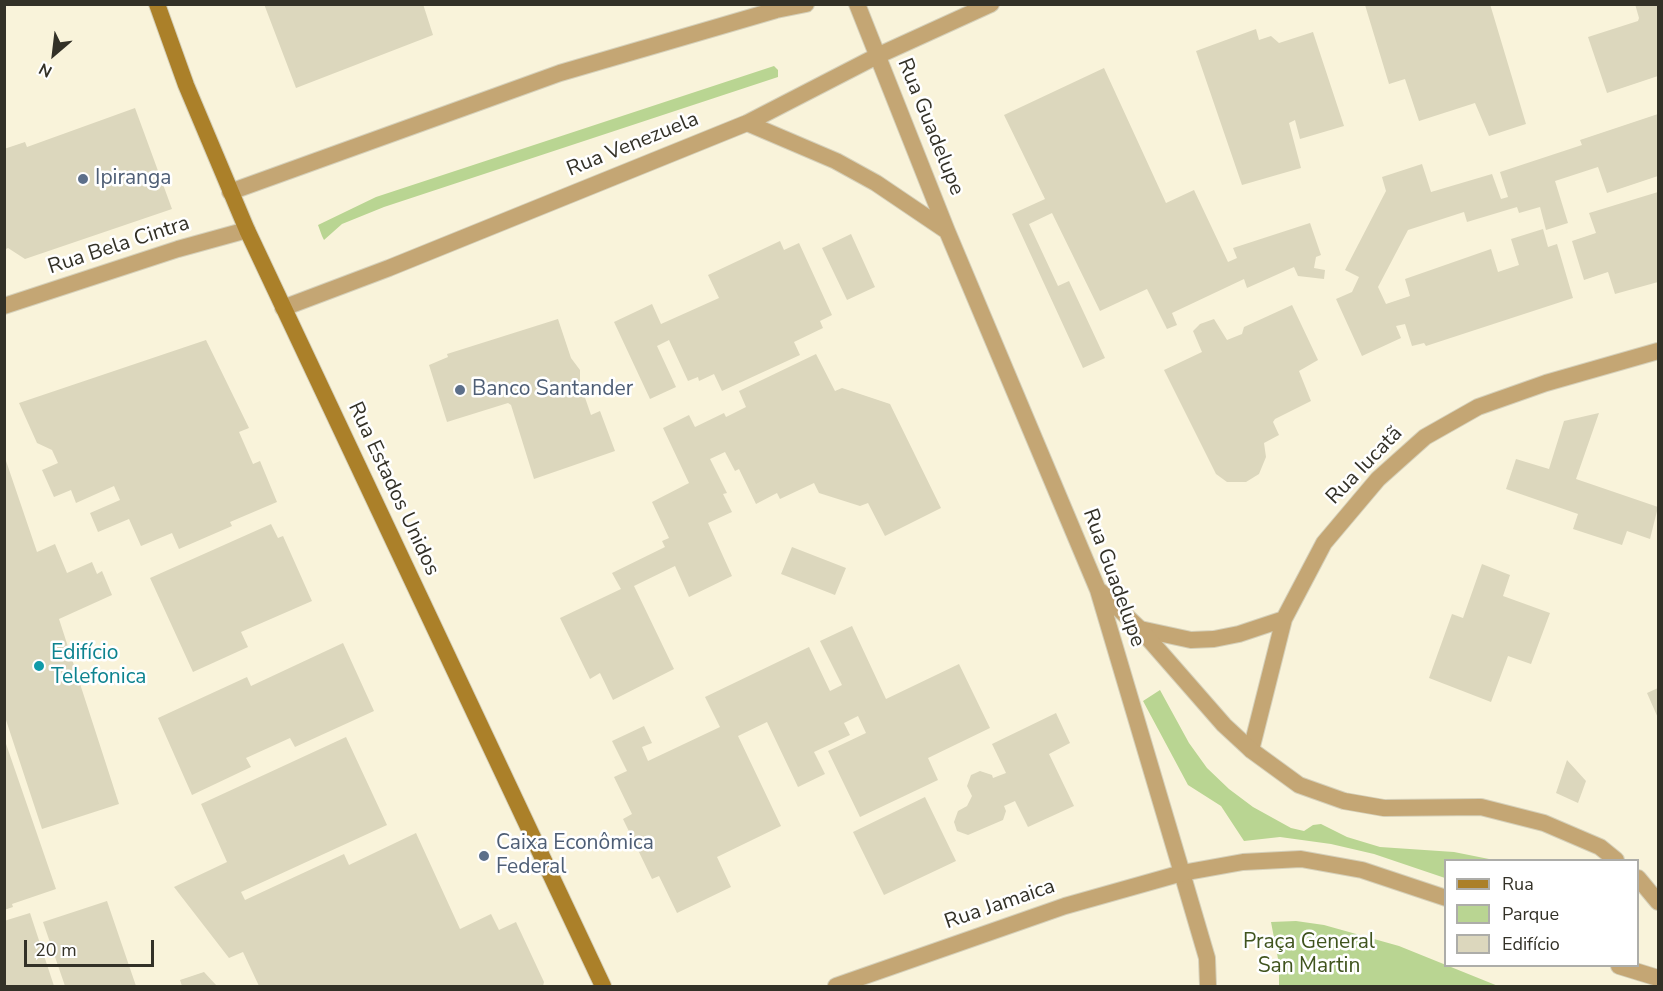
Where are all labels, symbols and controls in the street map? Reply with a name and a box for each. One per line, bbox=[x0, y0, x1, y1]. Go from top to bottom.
north arrow bbox=[24, 24, 84, 84]
street label: Rua Guadelupe bbox=[891, 55, 969, 199]
text: N bbox=[35, 57, 56, 82]
street label: Rua Venezuela bbox=[563, 107, 703, 183]
place label: Ipiranga bbox=[95, 166, 171, 192]
marker: Ipiranga bbox=[76, 172, 90, 186]
street label: Rua Bela Cintra bbox=[45, 211, 193, 281]
place label: Banco Santander bbox=[472, 377, 633, 403]
marker: Banco Santander bbox=[453, 383, 467, 397]
street label: Rua Estados Unidos bbox=[342, 398, 444, 580]
street label: Rua Iucatã bbox=[1322, 422, 1408, 510]
street label: Rua Guadelupe bbox=[1076, 505, 1150, 651]
place label: Edifício Telefonica bbox=[51, 641, 146, 691]
marker: Edifício Telefonica bbox=[32, 659, 46, 673]
place label: Caixa Econômica Federal bbox=[496, 831, 654, 881]
marker: Caixa Econômica Federal bbox=[477, 849, 491, 863]
legend bbox=[1444, 859, 1639, 967]
text: Rua bbox=[1502, 872, 1534, 896]
street label: Rua Jamaica bbox=[942, 874, 1058, 936]
text: Parque bbox=[1502, 902, 1559, 926]
scale bar bbox=[27, 928, 158, 966]
park label: Praça General San Martin bbox=[1243, 930, 1375, 980]
text: Edifício bbox=[1502, 932, 1560, 956]
text: 20 m bbox=[35, 938, 77, 962]

